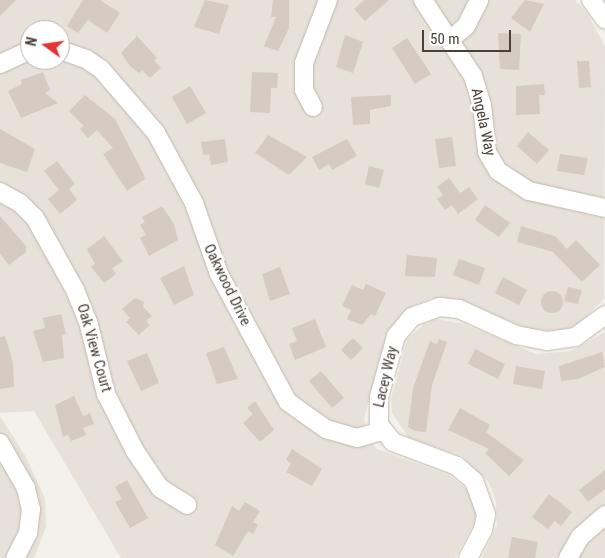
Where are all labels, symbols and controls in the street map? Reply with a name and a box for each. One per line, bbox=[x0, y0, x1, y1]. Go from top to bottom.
north arrow bbox=[20, 20, 70, 70]
scale bar bbox=[425, 20, 514, 52]
text: 50 m bbox=[430, 30, 460, 48]
text: N bbox=[23, 36, 40, 48]
street label: Angela Way bbox=[467, 86, 499, 158]
street label: Oakwood Drive bbox=[199, 241, 255, 329]
street label: Oak View Court bbox=[73, 302, 115, 394]
street label: Lacey Way bbox=[370, 345, 402, 409]

